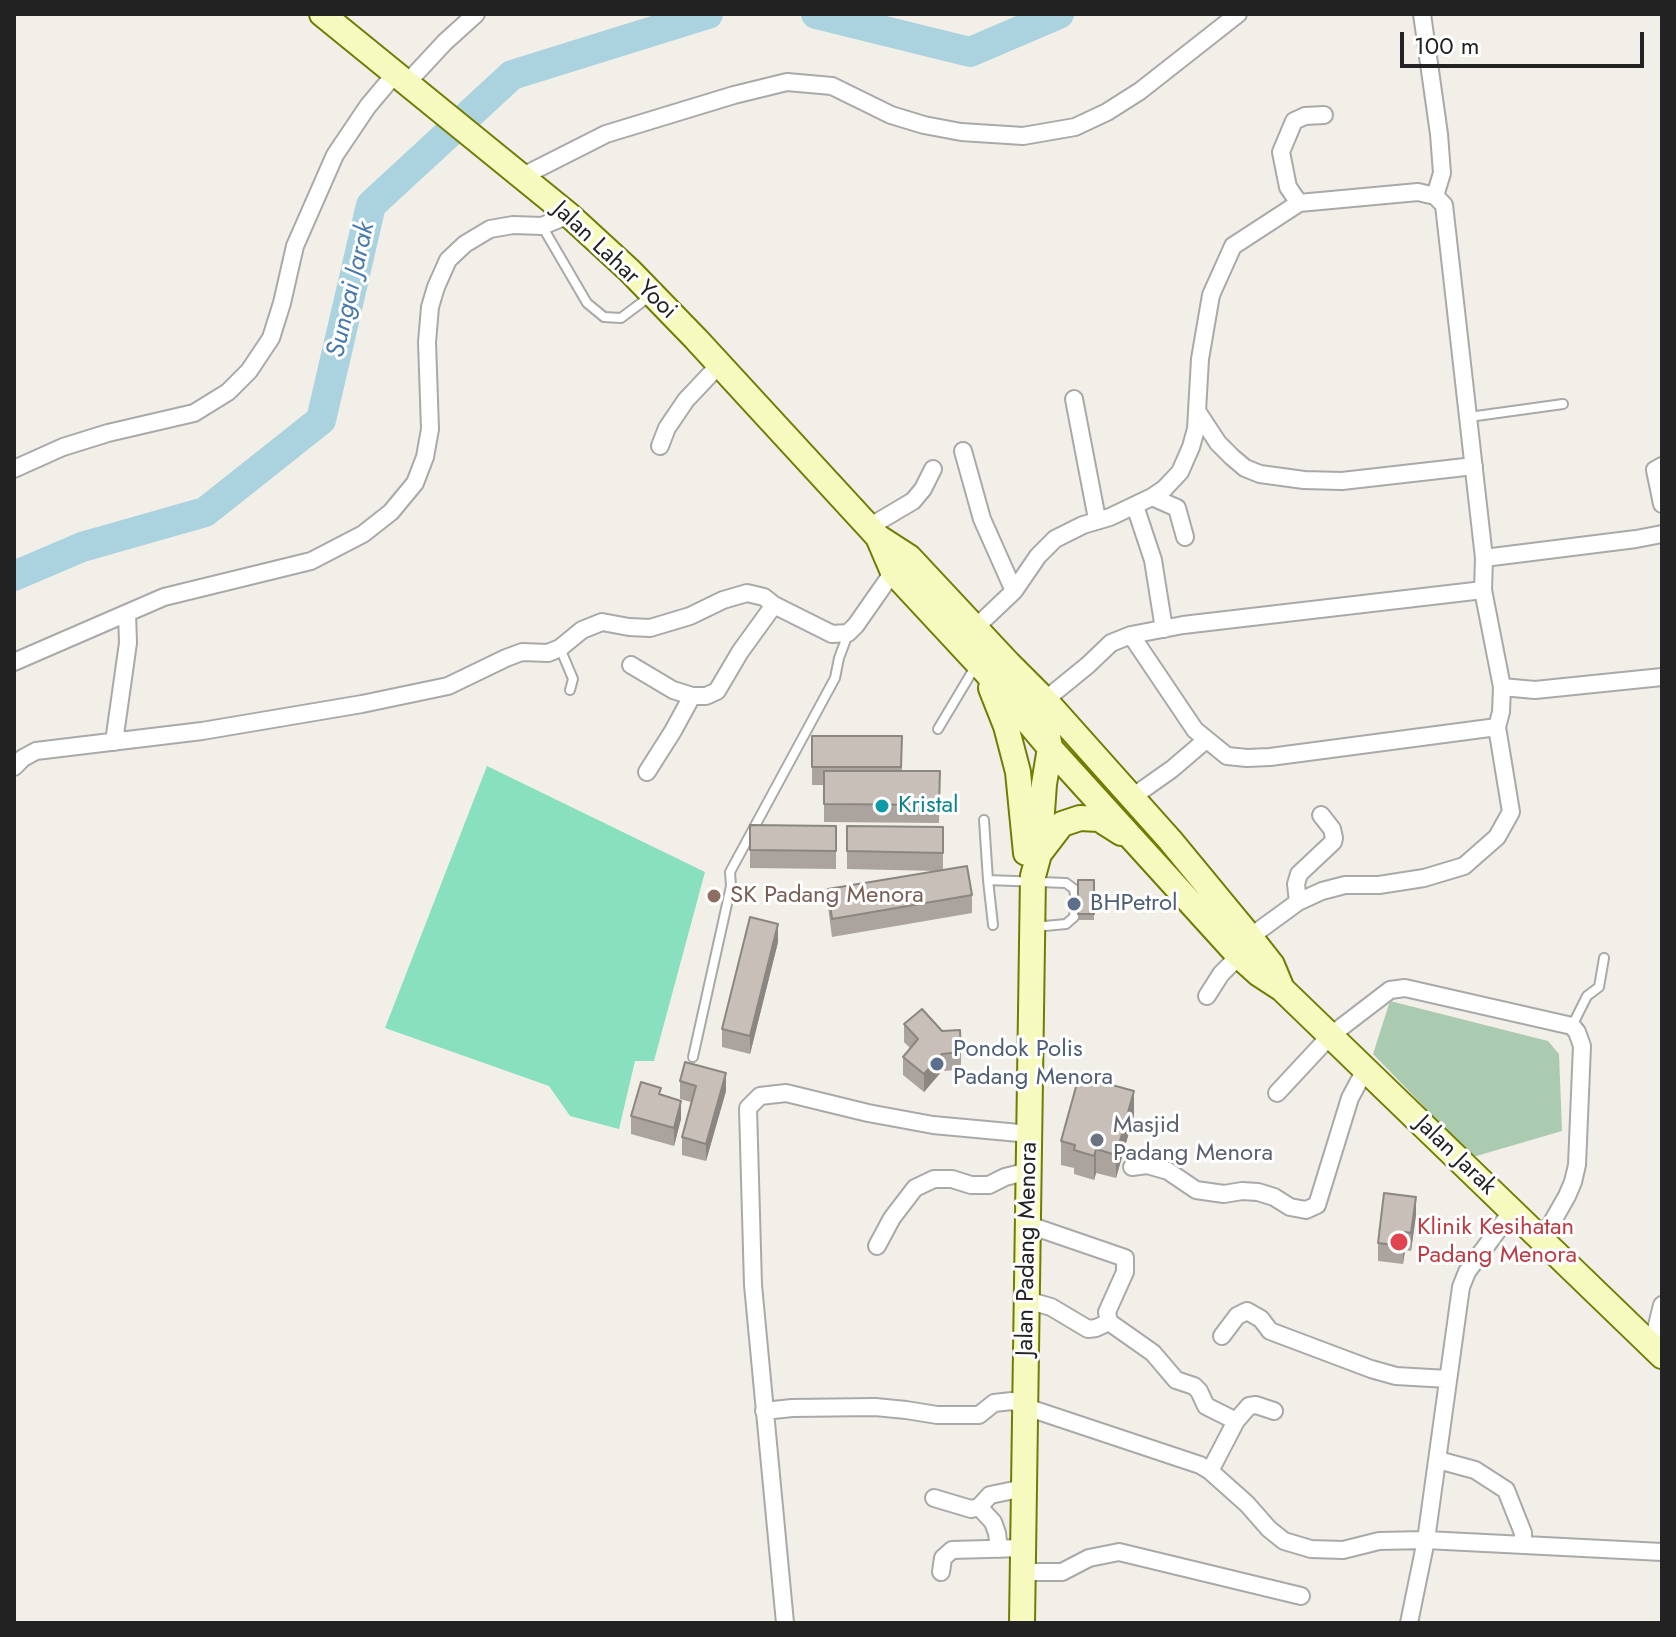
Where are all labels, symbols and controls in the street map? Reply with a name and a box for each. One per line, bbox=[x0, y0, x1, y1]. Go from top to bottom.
scale bar bbox=[1404, 16, 1648, 66]
text: 100 m bbox=[1414, 28, 1480, 63]
street label: Jalan Lahar Yooi bbox=[546, 196, 682, 326]
water label: Sungai Jarak bbox=[321, 219, 383, 361]
place label: Kristal bbox=[898, 792, 959, 820]
marker: Kristal bbox=[873, 797, 891, 815]
place label: SK Padang Menora bbox=[730, 882, 924, 910]
marker: SK Padang Menora bbox=[705, 887, 723, 905]
place label: BHPetrol bbox=[1090, 890, 1178, 918]
marker: BHPetrol bbox=[1065, 895, 1083, 913]
place label: Pondok Polis Padang Menora bbox=[953, 1036, 1113, 1092]
marker: Pondok Polis Padang Menora bbox=[928, 1055, 946, 1073]
street label: Jalan Jarak bbox=[1408, 1110, 1502, 1202]
place label: Masjid Padang Menora bbox=[1113, 1112, 1273, 1168]
marker: Masjid Padang Menora bbox=[1088, 1131, 1106, 1149]
street label: Jalan Padang Menora bbox=[1012, 1142, 1044, 1356]
place label: Klinik Kesihatan Padang Menora bbox=[1417, 1214, 1577, 1270]
marker: Klinik Kesihatan Padang Menora bbox=[1388, 1231, 1410, 1253]

